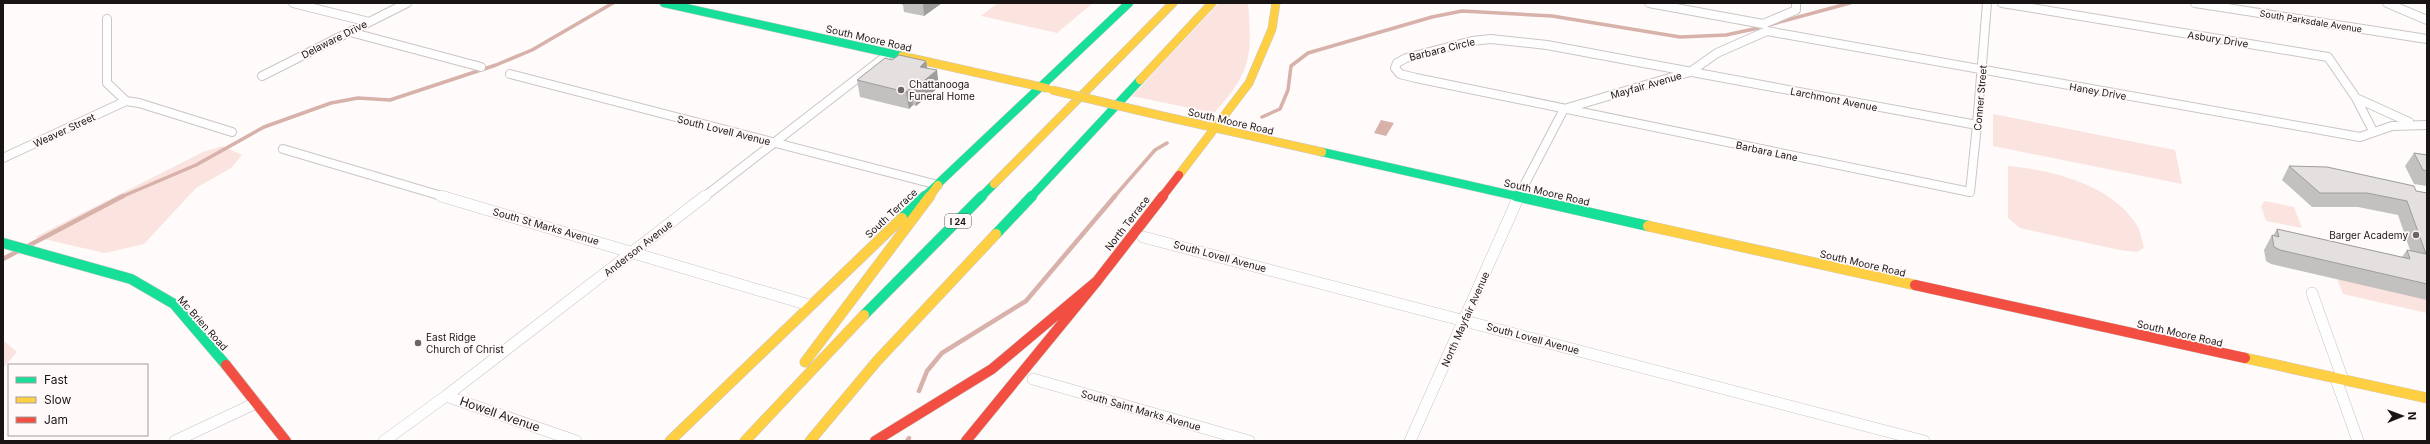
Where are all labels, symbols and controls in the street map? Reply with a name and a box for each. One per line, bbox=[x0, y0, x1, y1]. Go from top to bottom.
street label: South Parksdale Avenue bbox=[2259, 7, 2363, 35]
street label: Delaware Drive bbox=[299, 17, 369, 61]
street label: South Moore Road bbox=[825, 22, 913, 54]
street label: Asbury Drive bbox=[2187, 28, 2249, 50]
street label: Barbara Circle bbox=[1408, 35, 1476, 63]
street label: Conner Street bbox=[1971, 64, 1989, 131]
street label: Mayfair Avenue bbox=[1609, 69, 1683, 101]
place label: Chattanooga Funeral Home bbox=[909, 78, 975, 102]
street label: Haney Drive bbox=[2068, 80, 2128, 102]
marker: Chattanooga Funeral Home bbox=[896, 85, 906, 95]
street label: Larchmont Avenue bbox=[1789, 85, 1879, 113]
street label: South Moore Road bbox=[1187, 105, 1275, 137]
street label: Weaver Street bbox=[31, 110, 97, 150]
street label: South Lovell Avenue bbox=[676, 113, 772, 147]
street label: Barbara Lane bbox=[1735, 139, 1799, 163]
street label: South Moore Road bbox=[1503, 176, 1591, 208]
street label: South Terrace bbox=[863, 186, 920, 240]
street label: North Terrace bbox=[1102, 193, 1152, 253]
street label: South St Marks Avenue bbox=[491, 205, 601, 247]
road number: I 24 bbox=[945, 214, 971, 228]
street label: Anderson Avenue bbox=[601, 217, 675, 278]
place label: Barger Academy bbox=[2329, 229, 2408, 241]
marker: Barger Academy bbox=[2411, 230, 2421, 240]
street label: South Lovell Avenue bbox=[1172, 238, 1268, 274]
street label: South Moore Road bbox=[1819, 247, 1907, 279]
street label: North Mayfair Avenue bbox=[1439, 269, 1491, 368]
street label: Mc Brien Road bbox=[175, 293, 231, 353]
street label: South Moore Road bbox=[2136, 317, 2224, 349]
street label: South Lovell Avenue bbox=[1485, 320, 1581, 356]
place label: East Ridge Church of Christ bbox=[426, 331, 505, 355]
marker: East Ridge Church of Christ bbox=[413, 338, 423, 348]
legend bbox=[8, 364, 148, 436]
text: Fast bbox=[44, 372, 68, 387]
street label: South Saint Marks Avenue bbox=[1080, 387, 1202, 433]
text: Slow bbox=[44, 392, 72, 407]
street label: Howell Avenue bbox=[458, 393, 542, 435]
north arrow bbox=[2382, 396, 2422, 436]
text: Jam bbox=[44, 412, 68, 427]
text: N bbox=[2405, 412, 2419, 420]

